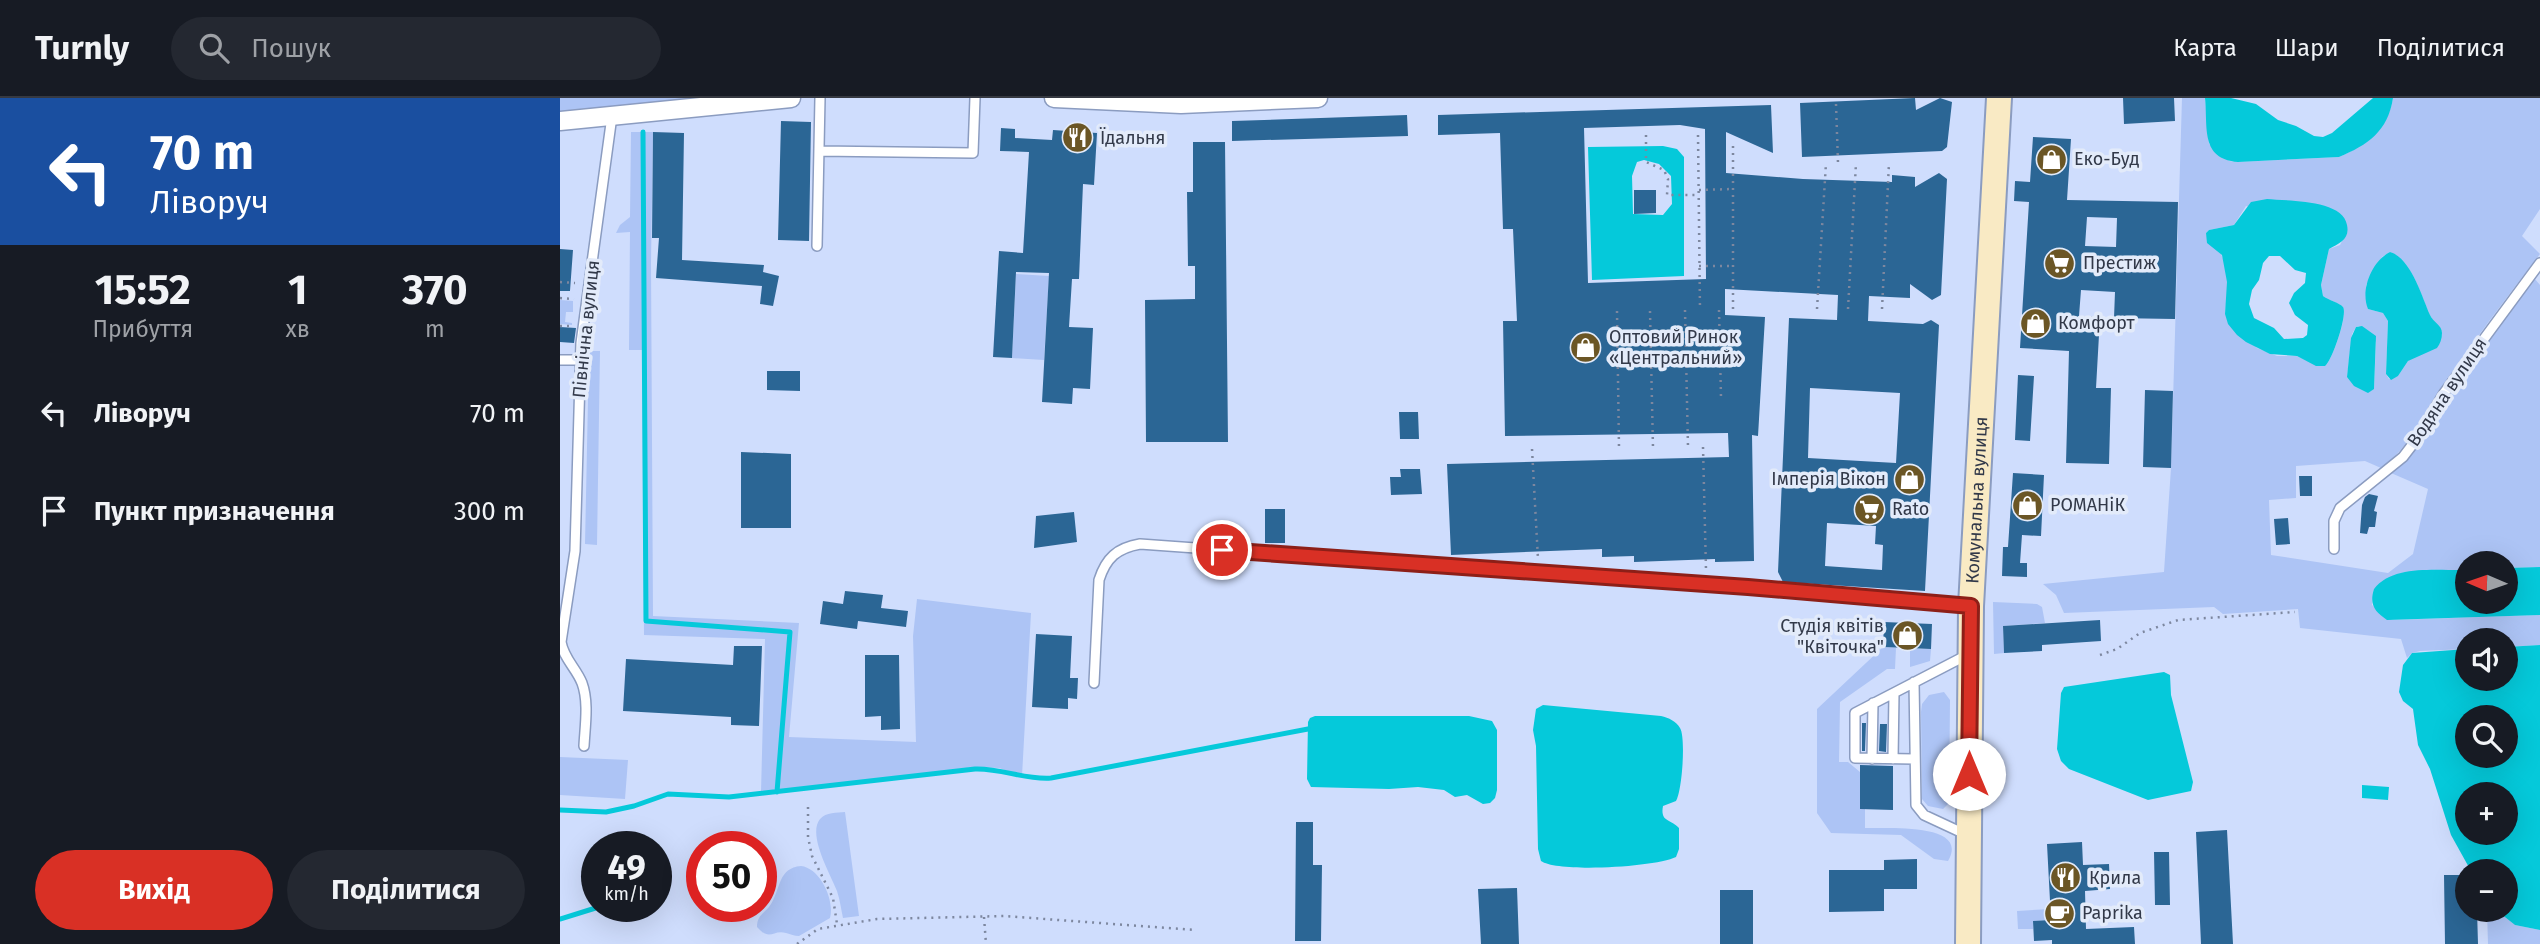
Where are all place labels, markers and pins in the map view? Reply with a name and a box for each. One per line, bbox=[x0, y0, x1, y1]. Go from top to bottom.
restaurant icon: Їдальня bbox=[1060, 121, 1094, 155]
place label: Їдальня bbox=[1099, 127, 1165, 149]
shop icon: Еко-Буд bbox=[2034, 142, 2068, 176]
place label: Еко-Буд bbox=[2074, 148, 2139, 170]
supermarket icon: Престиж bbox=[2043, 246, 2077, 280]
place label: Престиж bbox=[2083, 252, 2156, 274]
shop icon: Комфорт bbox=[2018, 306, 2052, 340]
place label: Комфорт bbox=[2058, 312, 2135, 334]
place label: Оптовий Ринок «Центральний» bbox=[1609, 326, 1742, 369]
shop icon: Оптовий Ринок «Центральний» bbox=[1569, 330, 1603, 364]
shop icon: Імперія Вікон bbox=[1892, 462, 1926, 496]
place label: Імперія Вікон bbox=[1771, 468, 1886, 490]
shop icon: РОМАНіК bbox=[2010, 488, 2044, 522]
supermarket icon: Rato bbox=[1852, 492, 1886, 526]
place label: РОМАНіК bbox=[2050, 494, 2125, 516]
place label: Rato bbox=[1892, 498, 1929, 520]
pin bbox=[1192, 520, 1252, 580]
place label: Студія квітів "Квіточка" bbox=[1780, 615, 1884, 658]
shop icon: Студія квітів "Квіточка" bbox=[1890, 619, 1924, 653]
restaurant icon: Крила bbox=[2049, 861, 2083, 895]
place label: Крила bbox=[2089, 867, 2141, 889]
cafe icon: Paprika bbox=[2042, 896, 2076, 930]
place label: Paprika bbox=[2082, 902, 2143, 924]

